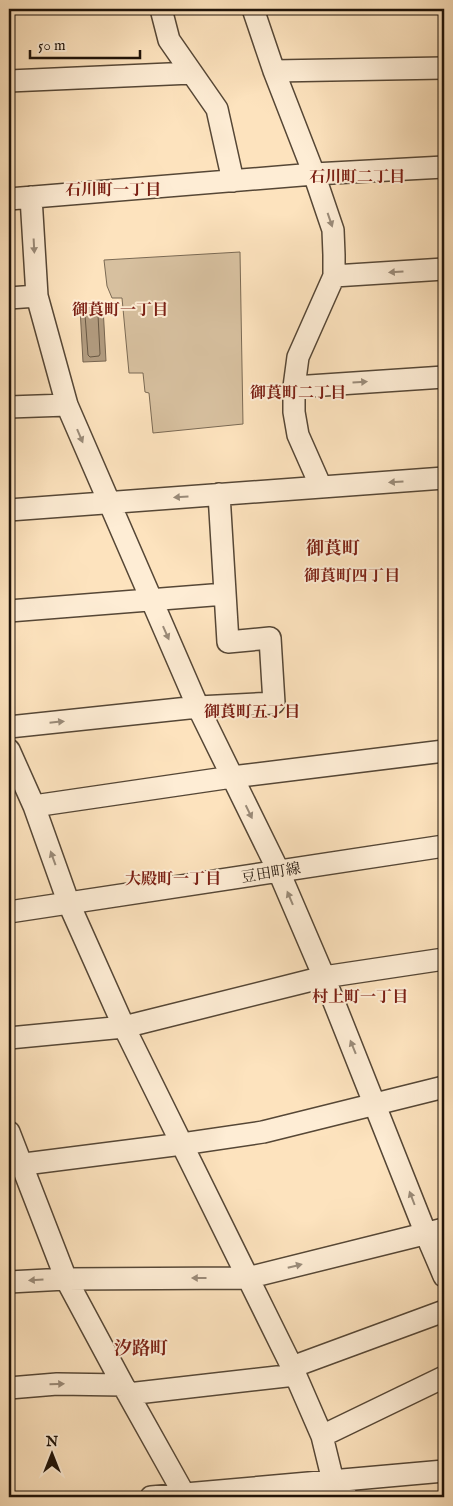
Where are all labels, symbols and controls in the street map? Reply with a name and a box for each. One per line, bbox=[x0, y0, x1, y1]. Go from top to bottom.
scale bar bbox=[30, 28, 140, 60]
text: 50 m bbox=[38, 36, 66, 55]
district label: 石川町二丁目 bbox=[309, 168, 405, 188]
district label: 石川町一丁目 bbox=[65, 181, 161, 201]
one-way arrow bbox=[326, 213, 334, 228]
one-way arrow bbox=[31, 238, 39, 254]
one-way arrow bbox=[387, 269, 403, 277]
district label: 御莨町一丁目 bbox=[72, 301, 168, 321]
one-way arrow bbox=[352, 378, 368, 386]
district label: 御莨町二丁目 bbox=[250, 384, 346, 404]
one-way arrow bbox=[77, 429, 85, 443]
one-way arrow bbox=[387, 478, 403, 486]
one-way arrow bbox=[173, 494, 189, 502]
district label: 御莨町 bbox=[306, 538, 360, 561]
district label: 御莨町四丁目 bbox=[304, 567, 400, 587]
one-way arrow bbox=[163, 626, 171, 640]
district label: 御莨町五丁目 bbox=[204, 703, 300, 723]
one-way arrow bbox=[50, 718, 66, 726]
one-way arrow bbox=[245, 805, 254, 820]
one-way arrow bbox=[49, 850, 56, 865]
street label: 豆田町線 bbox=[240, 859, 302, 887]
district label: 大殿町一丁目 bbox=[125, 870, 221, 890]
one-way arrow bbox=[285, 891, 293, 905]
district label: 村上町一丁目 bbox=[312, 988, 408, 1008]
one-way arrow bbox=[348, 1040, 356, 1054]
one-way arrow bbox=[408, 1191, 415, 1206]
one-way arrow bbox=[287, 1262, 302, 1270]
one-way arrow bbox=[190, 1274, 206, 1282]
one-way arrow bbox=[28, 1277, 44, 1285]
district label: 汐路町 bbox=[114, 1338, 168, 1361]
one-way arrow bbox=[50, 1380, 66, 1388]
north arrow bbox=[28, 1428, 78, 1478]
text: N bbox=[45, 1433, 58, 1451]

